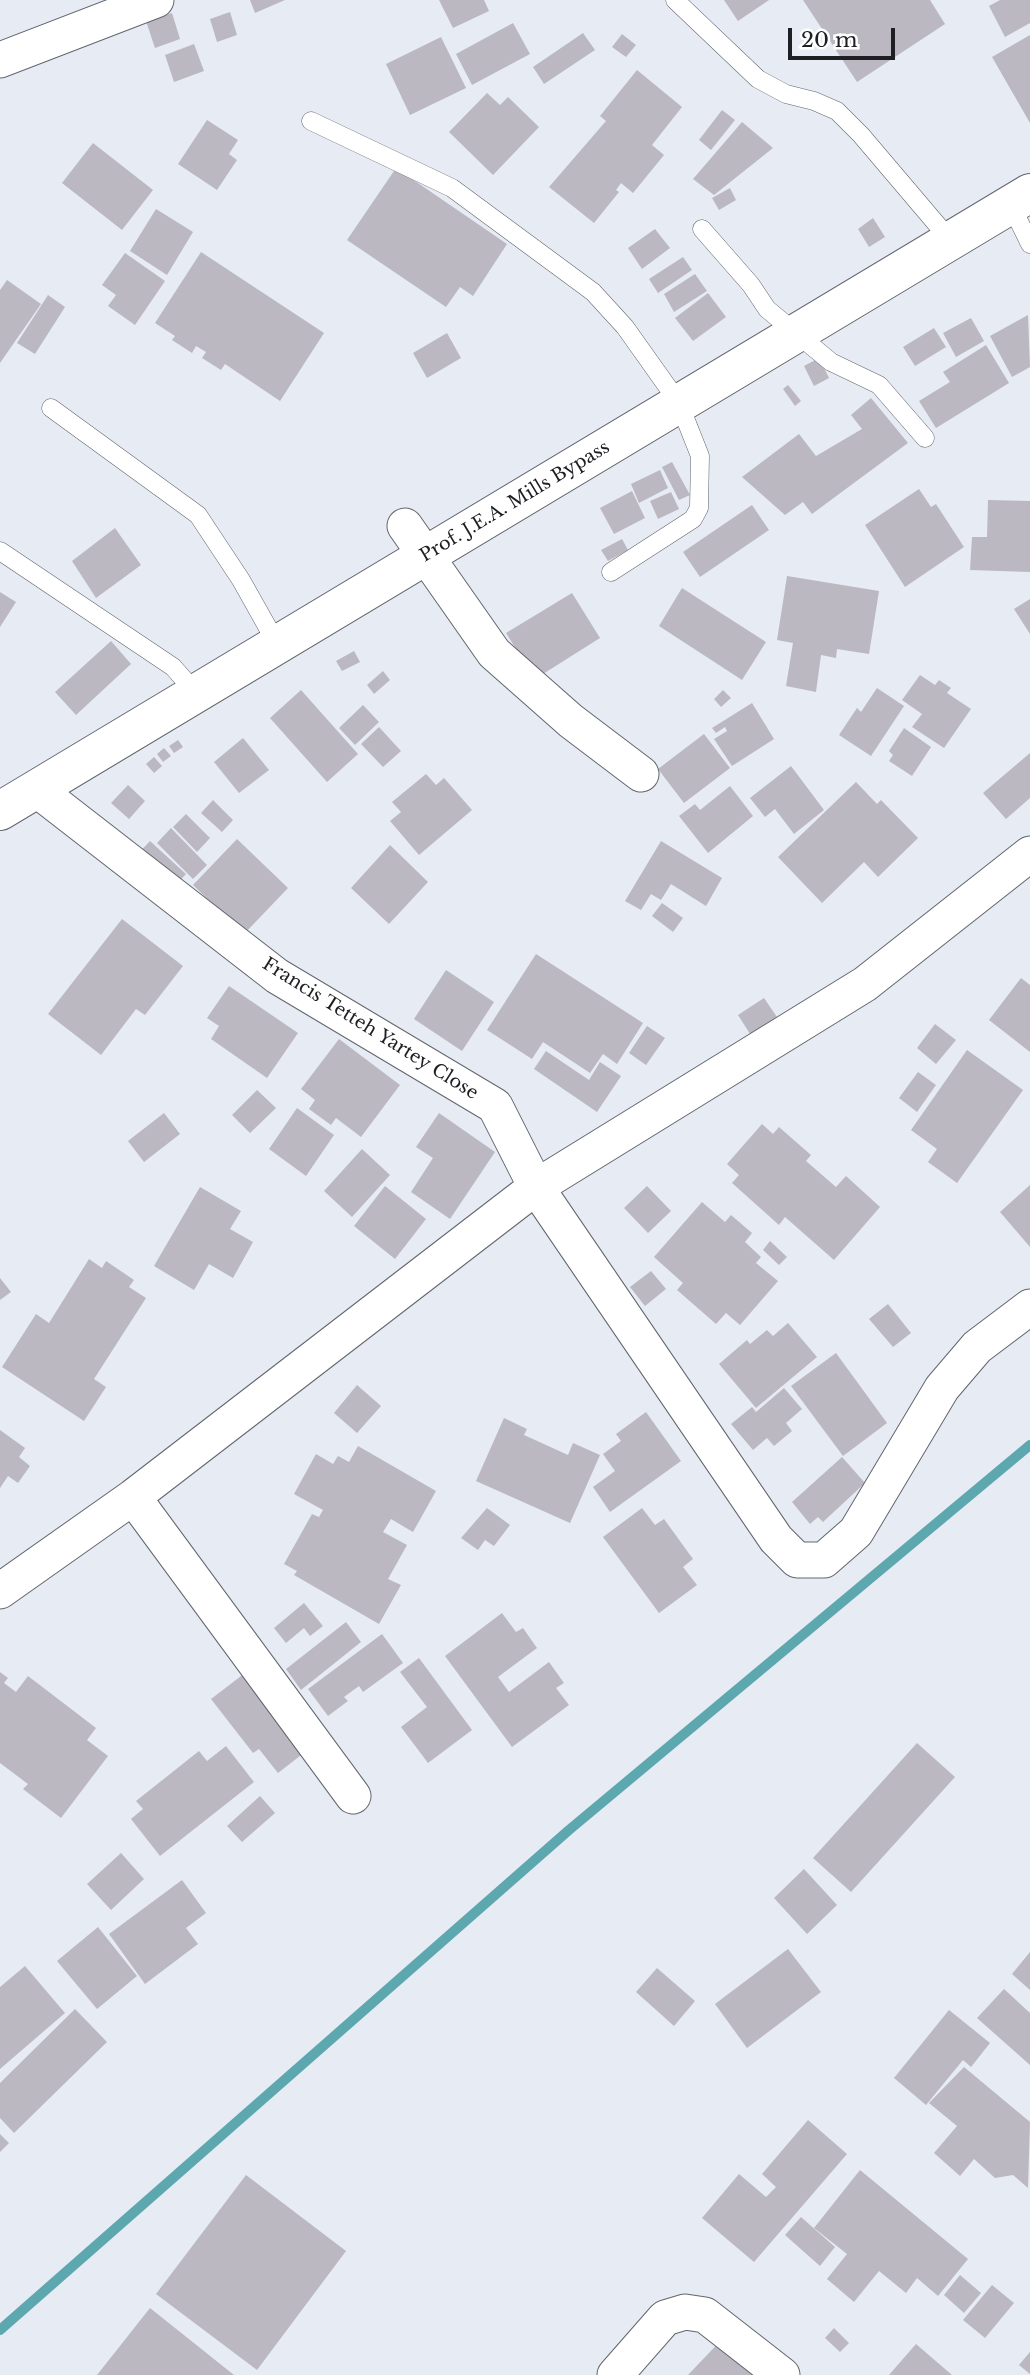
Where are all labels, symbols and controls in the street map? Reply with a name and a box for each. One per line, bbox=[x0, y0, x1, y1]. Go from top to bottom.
scale bar bbox=[792, 14, 899, 58]
text: 20 m bbox=[801, 27, 858, 53]
street label: Prof. J.E.A. Mills Bypass bbox=[416, 437, 614, 567]
street label: Francis Tetteh Yartey Close bbox=[258, 953, 482, 1105]

